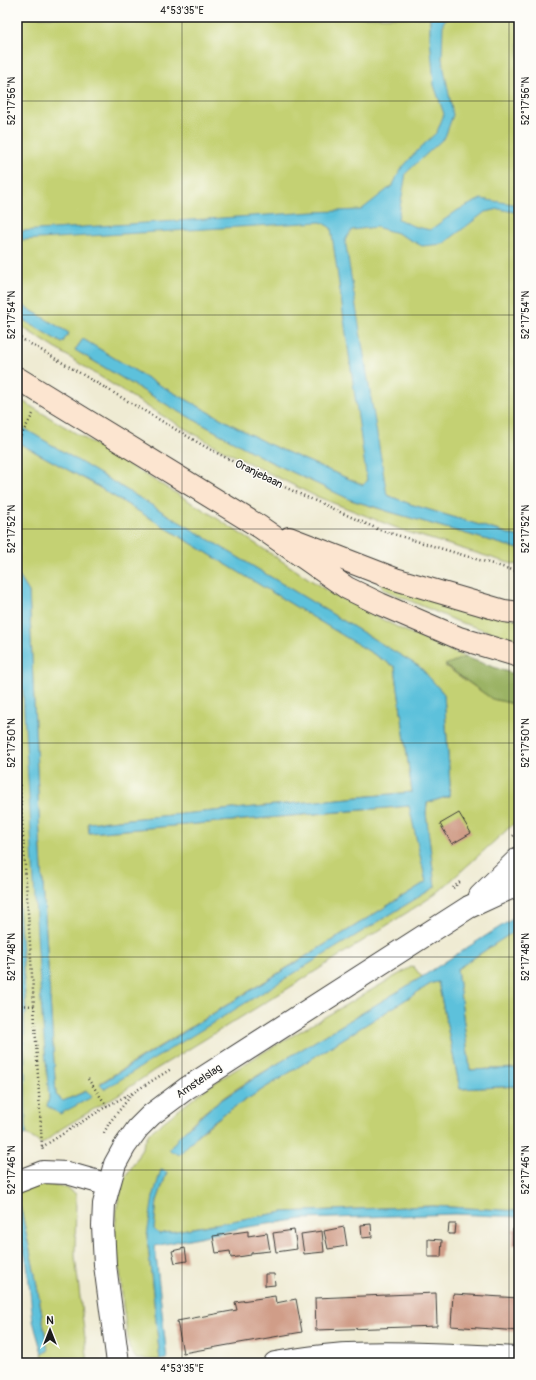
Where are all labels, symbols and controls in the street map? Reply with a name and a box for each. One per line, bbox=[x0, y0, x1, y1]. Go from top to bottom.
text: 4°53'35"E bbox=[160, 5, 204, 17]
text: 52°17'56"N bbox=[6, 76, 18, 125]
text: 52°17'56"N bbox=[520, 76, 532, 125]
text: 52°17'54"N bbox=[6, 290, 18, 339]
text: 52°17'54"N bbox=[520, 290, 532, 339]
street label: Oranjebaan bbox=[233, 457, 285, 491]
text: 52°17'52"N bbox=[6, 505, 18, 553]
text: 52°17'52"N bbox=[520, 505, 532, 553]
text: 52°17'50"N bbox=[6, 718, 18, 768]
text: 52°17'50"N bbox=[520, 718, 532, 768]
text: 52°17'48"N bbox=[6, 933, 18, 981]
text: 52°17'48"N bbox=[520, 933, 532, 981]
street label: Amstelslag bbox=[174, 1061, 225, 1101]
text: 52°17'46"N bbox=[6, 1145, 18, 1195]
text: 52°17'46"N bbox=[520, 1145, 532, 1195]
north arrow bbox=[30, 1310, 70, 1350]
text: N bbox=[46, 1314, 54, 1327]
text: 4°53'35"E bbox=[160, 1363, 204, 1375]

